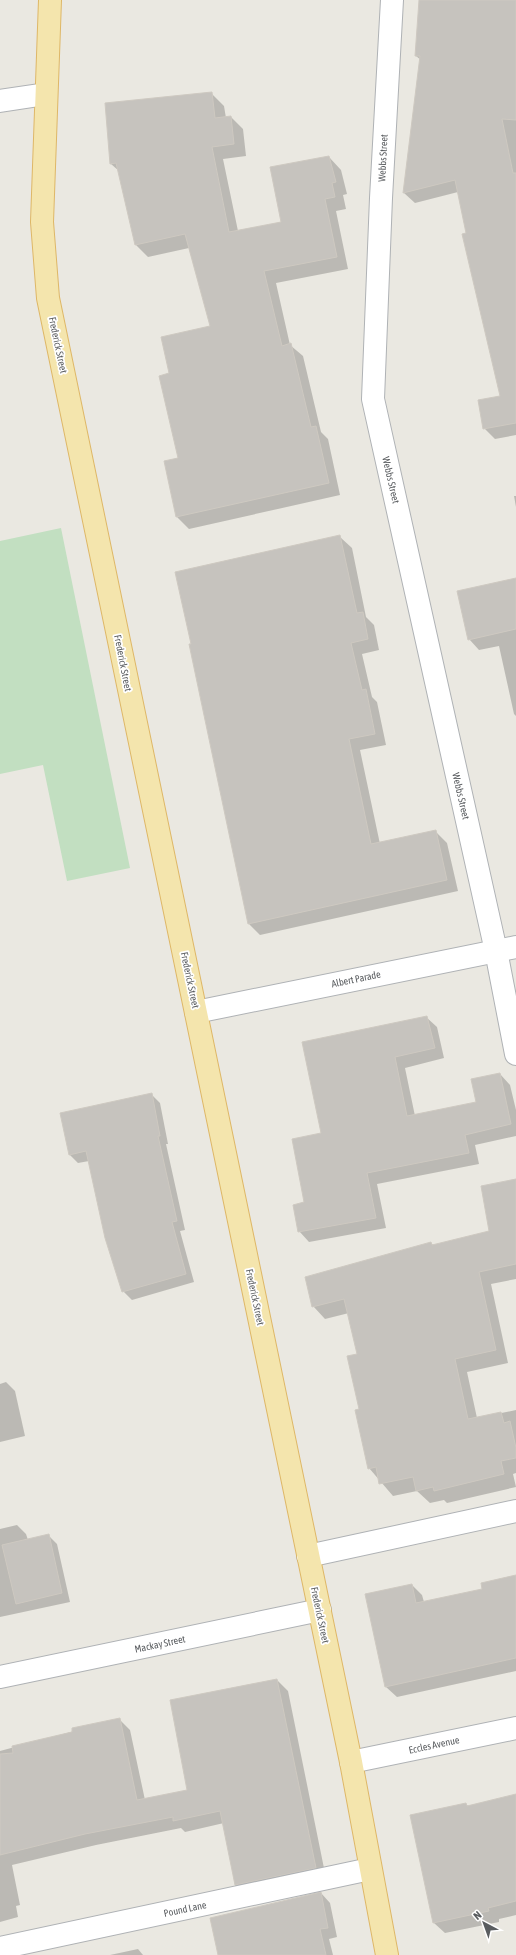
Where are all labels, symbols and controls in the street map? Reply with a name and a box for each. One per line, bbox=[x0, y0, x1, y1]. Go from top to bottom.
street label: Webbs Street bbox=[376, 134, 390, 182]
street label: Frederick Street bbox=[47, 316, 69, 374]
street label: Webbs Street bbox=[380, 455, 402, 505]
street label: Frederick Street bbox=[112, 634, 134, 692]
street label: Webbs Street bbox=[450, 771, 472, 821]
street label: Frederick Street bbox=[179, 951, 201, 1009]
street label: Albert Parade bbox=[330, 968, 382, 990]
street label: Frederick Street bbox=[244, 1268, 266, 1326]
street label: Frederick Street bbox=[309, 1586, 331, 1644]
street label: Mackay Street bbox=[134, 1633, 186, 1655]
street label: Eccles Avenue bbox=[408, 1734, 461, 1756]
street label: Pound Lane bbox=[163, 1899, 208, 1919]
north arrow bbox=[464, 1903, 504, 1943]
text: N bbox=[471, 1909, 484, 1922]

